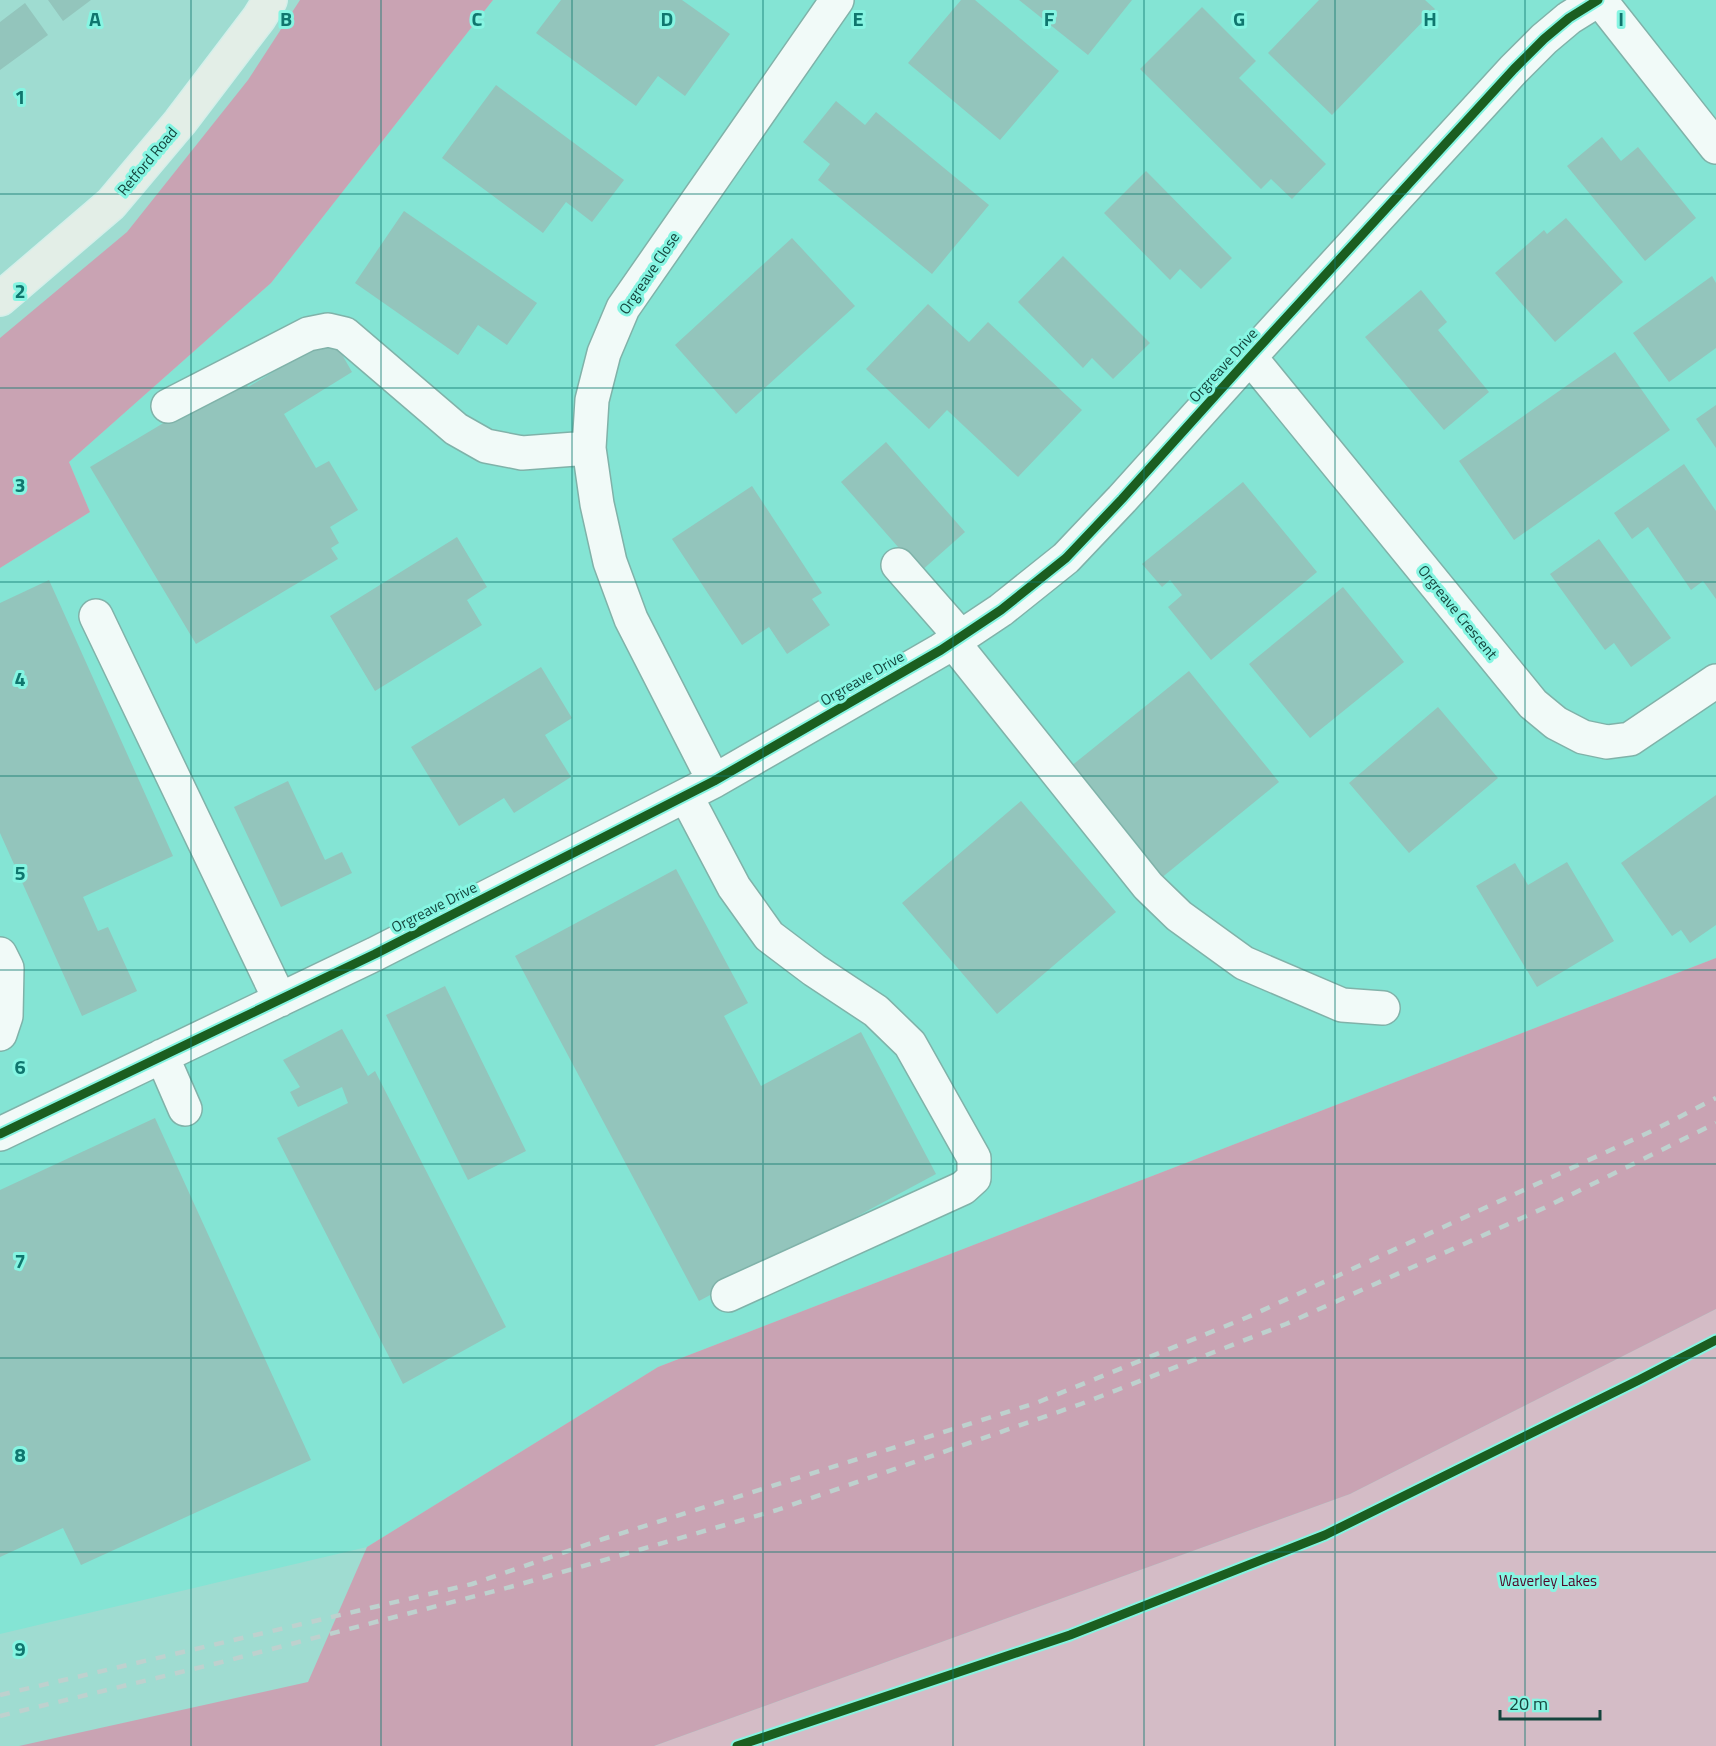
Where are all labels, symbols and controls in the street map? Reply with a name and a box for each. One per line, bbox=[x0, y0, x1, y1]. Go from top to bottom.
text: A bbox=[89, 3, 101, 34]
text: B bbox=[280, 3, 292, 34]
text: C bbox=[472, 3, 483, 34]
text: D bbox=[661, 3, 673, 34]
text: E bbox=[852, 3, 864, 34]
text: F bbox=[1044, 3, 1055, 34]
text: G bbox=[1233, 3, 1245, 34]
text: H bbox=[1423, 3, 1437, 34]
text: I bbox=[1618, 3, 1624, 34]
text: 1 bbox=[14, 81, 26, 112]
street label: Retford Road bbox=[111, 122, 183, 200]
street label: Orgreave Close bbox=[613, 227, 685, 319]
text: 2 bbox=[14, 275, 26, 306]
street label: Orgreave Drive bbox=[1183, 323, 1263, 407]
text: 3 bbox=[14, 469, 26, 500]
street label: Orgreave Crescent bbox=[1413, 560, 1504, 665]
street label: Orgreave Drive bbox=[816, 645, 908, 711]
text: 4 bbox=[14, 663, 26, 694]
text: 5 bbox=[14, 857, 26, 888]
street label: Orgreave Drive bbox=[387, 876, 481, 938]
text: 6 bbox=[14, 1051, 26, 1082]
text: 7 bbox=[14, 1245, 26, 1276]
text: 8 bbox=[14, 1439, 26, 1470]
park label: Waverley Lakes bbox=[1499, 1569, 1597, 1592]
text: 9 bbox=[14, 1633, 26, 1664]
scale bar bbox=[1500, 1683, 1600, 1721]
text: 20 m bbox=[1509, 1690, 1548, 1717]

